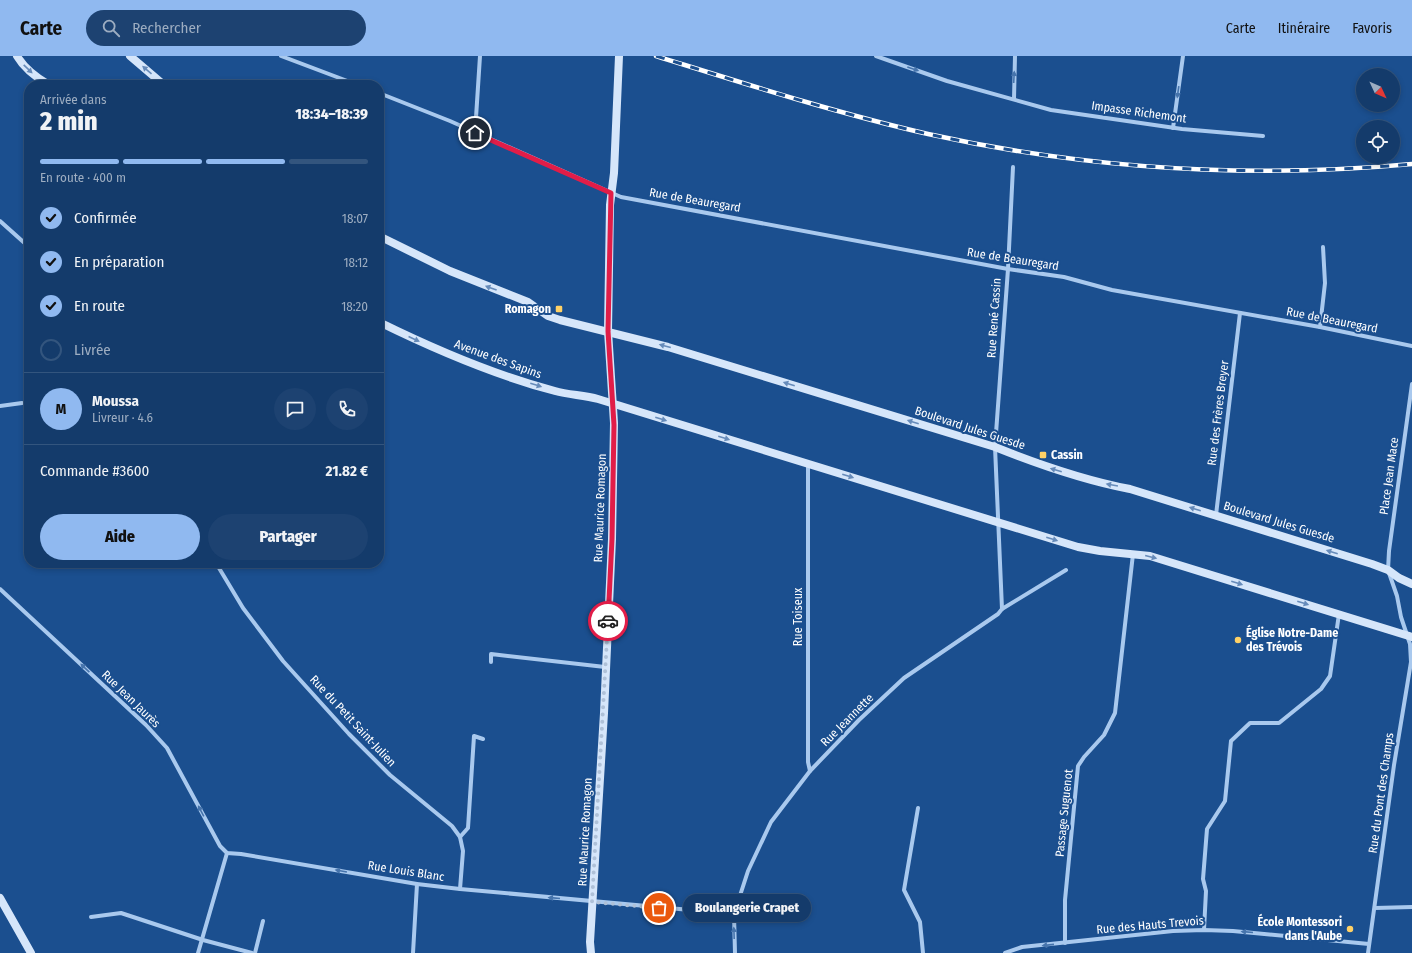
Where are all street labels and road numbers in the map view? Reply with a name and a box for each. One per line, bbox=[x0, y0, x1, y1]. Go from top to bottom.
street label: Impasse Richemont bbox=[1090, 98, 1188, 126]
street label: Rue de Beauregard bbox=[648, 185, 742, 215]
street label: Rue de Beauregard bbox=[966, 245, 1060, 273]
street label: Rue René Cassin bbox=[984, 278, 1004, 358]
street label: Rue de Beauregard bbox=[1285, 304, 1379, 336]
street label: Avenue des Sapins bbox=[452, 337, 544, 381]
street label: Rue des Frères Breyer bbox=[1205, 359, 1232, 466]
street label: Boulevard Jules Guesde bbox=[913, 404, 1027, 453]
street label: Place Jean Mace bbox=[1377, 436, 1401, 516]
street label: Rue Maurice Romagon bbox=[591, 453, 609, 563]
street label: Boulevard Jules Guesde bbox=[1222, 498, 1336, 546]
street label: Rue Toiseux bbox=[791, 587, 805, 646]
street label: Rue Jean Jaurès bbox=[99, 668, 163, 730]
street label: Rue du Petit Saint-Julien bbox=[307, 672, 399, 770]
street label: Rue Jeannette bbox=[818, 691, 876, 749]
street label: Rue du Pont des Champs bbox=[1366, 732, 1396, 854]
street label: Passage Suguenot bbox=[1052, 768, 1076, 857]
street label: Rue Maurice Romagon bbox=[575, 777, 595, 887]
street label: Rue Louis Blanc bbox=[367, 858, 445, 884]
street label: Rue des Hauts Trevois bbox=[1096, 913, 1204, 937]

